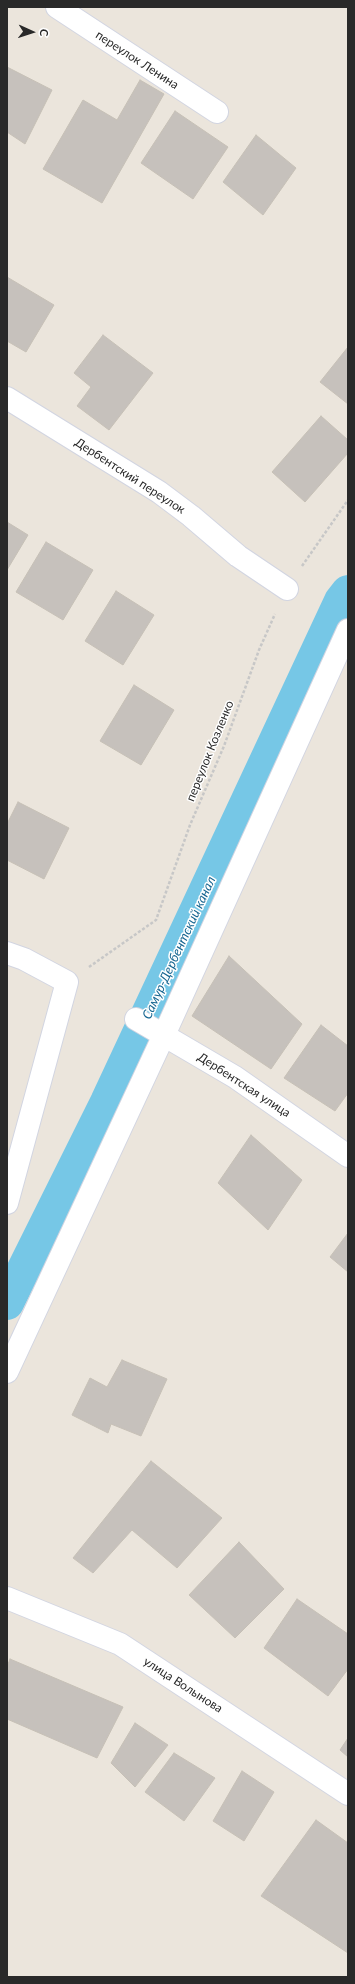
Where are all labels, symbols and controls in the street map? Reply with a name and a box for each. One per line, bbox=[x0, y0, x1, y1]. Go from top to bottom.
north arrow bbox=[12, 12, 52, 52]
street label: переулок Ленина bbox=[93, 28, 181, 92]
text: С bbox=[38, 29, 51, 37]
street label: Дербентский переулок bbox=[72, 435, 188, 517]
street label: переулок Козленко bbox=[183, 699, 237, 803]
water label: Самур-Дербентский канал bbox=[139, 874, 219, 1022]
street label: Дербентская улица bbox=[195, 1050, 293, 1120]
street label: улица Волынова bbox=[141, 1654, 225, 1716]

